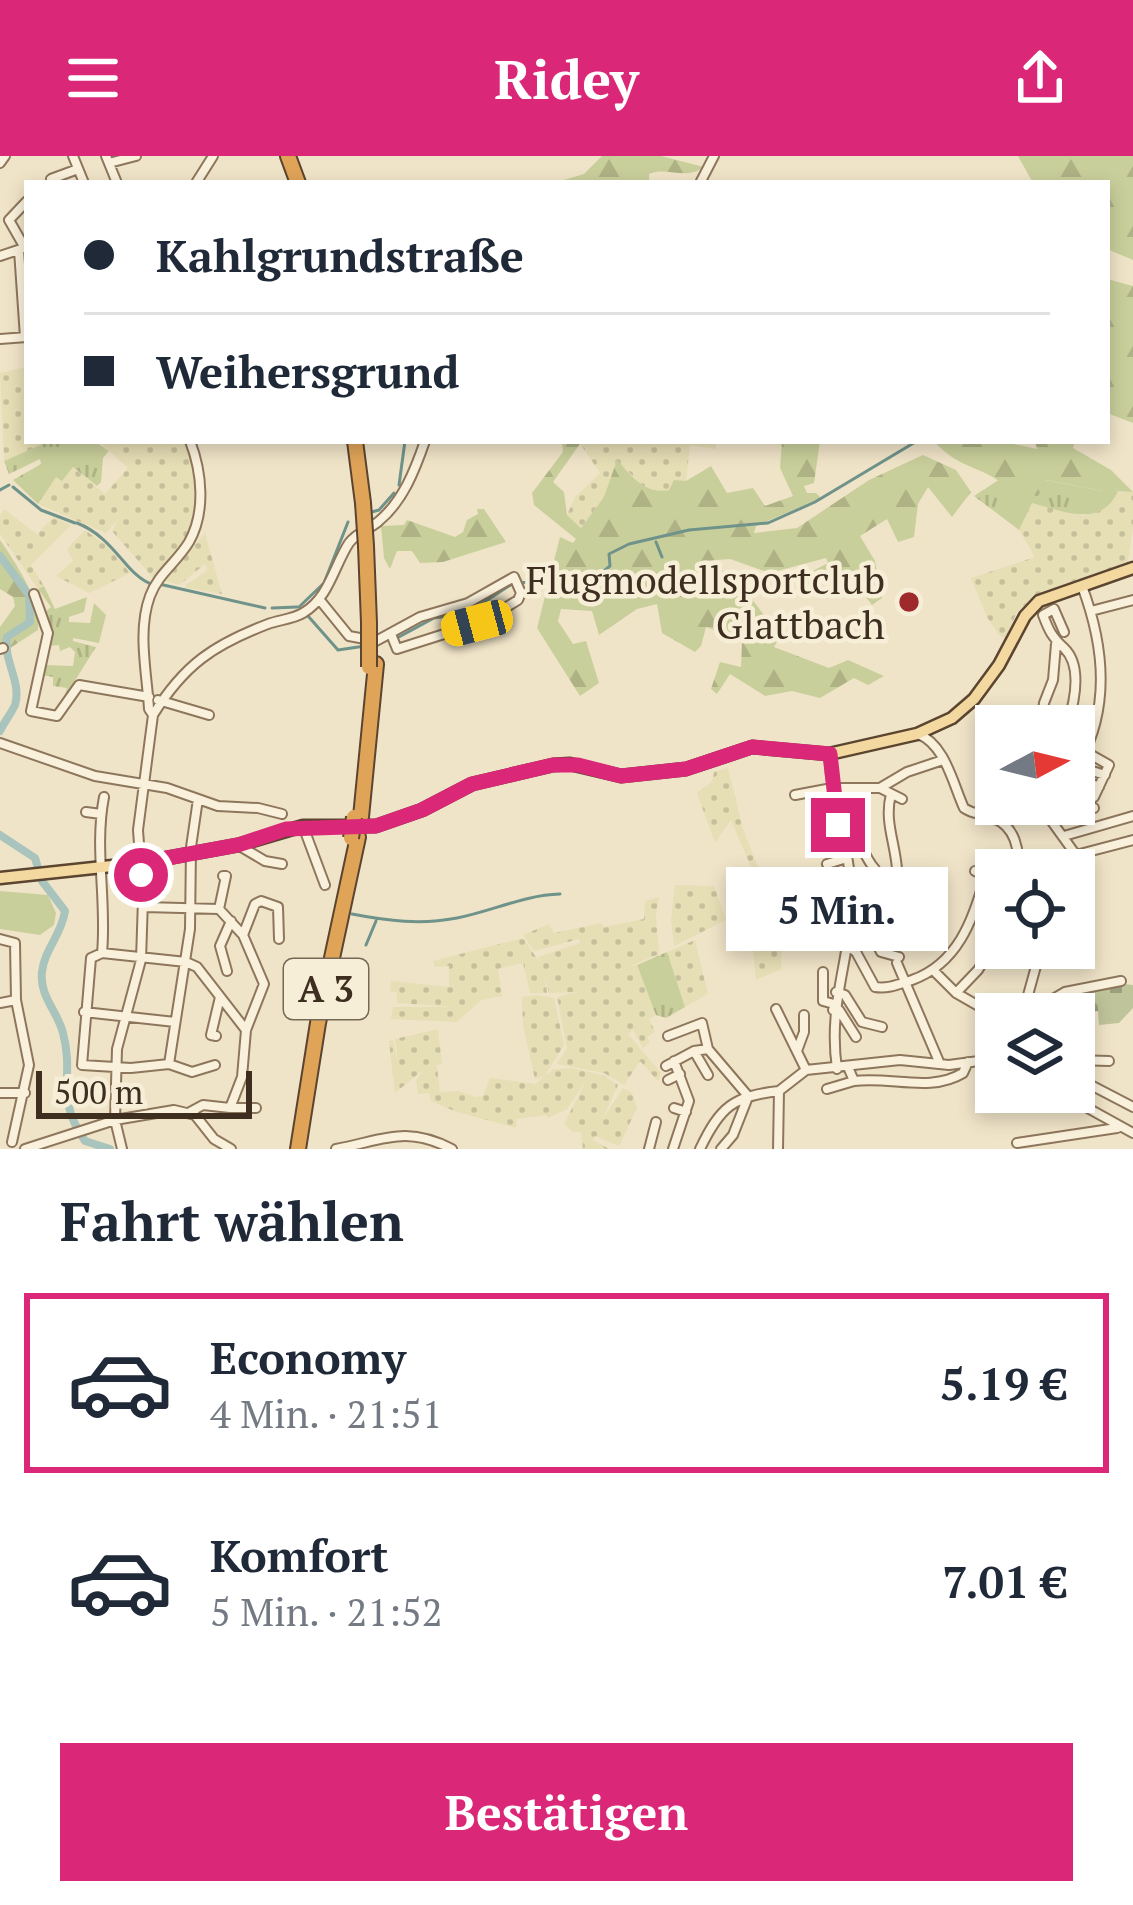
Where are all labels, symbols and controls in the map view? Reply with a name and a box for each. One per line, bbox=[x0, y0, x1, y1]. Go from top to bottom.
text: Ridey bbox=[494, 43, 639, 114]
icon: menu bbox=[60, 45, 126, 111]
icon: share bbox=[1007, 45, 1073, 111]
text: Kahlgrundstraße bbox=[156, 225, 524, 285]
text: Weihersgrund bbox=[156, 341, 460, 401]
place label: Flugmodellsportclub Glattbach bbox=[526, 553, 885, 650]
marker: Flugmodellsportclub Glattbach bbox=[896, 589, 922, 615]
car bbox=[438, 596, 516, 650]
north arrow bbox=[975, 705, 1095, 825]
map controls bbox=[975, 705, 1095, 1113]
route end bbox=[811, 798, 865, 852]
route start bbox=[114, 848, 168, 902]
button: locate bbox=[975, 849, 1095, 969]
callout: 5 Min. bbox=[727, 867, 949, 951]
text: 5 Min. bbox=[778, 883, 896, 935]
road number: A 3 bbox=[284, 959, 368, 1019]
button: layers bbox=[975, 993, 1095, 1113]
scale bar bbox=[36, 1065, 252, 1118]
text: 500 m bbox=[54, 1070, 143, 1113]
text: Fahrt wählen bbox=[60, 1185, 404, 1256]
text: Economy bbox=[210, 1327, 406, 1387]
icon: car bbox=[66, 1329, 174, 1437]
text: 5.19 € bbox=[940, 1353, 1067, 1413]
text: 4 Min. · 21:51 bbox=[210, 1387, 443, 1439]
text: Komfort bbox=[210, 1525, 388, 1585]
icon: car bbox=[66, 1527, 174, 1635]
text: 7.01 € bbox=[942, 1551, 1067, 1611]
text: 5 Min. · 21:52 bbox=[210, 1585, 443, 1637]
button: Bestätigen bbox=[60, 1743, 1073, 1881]

